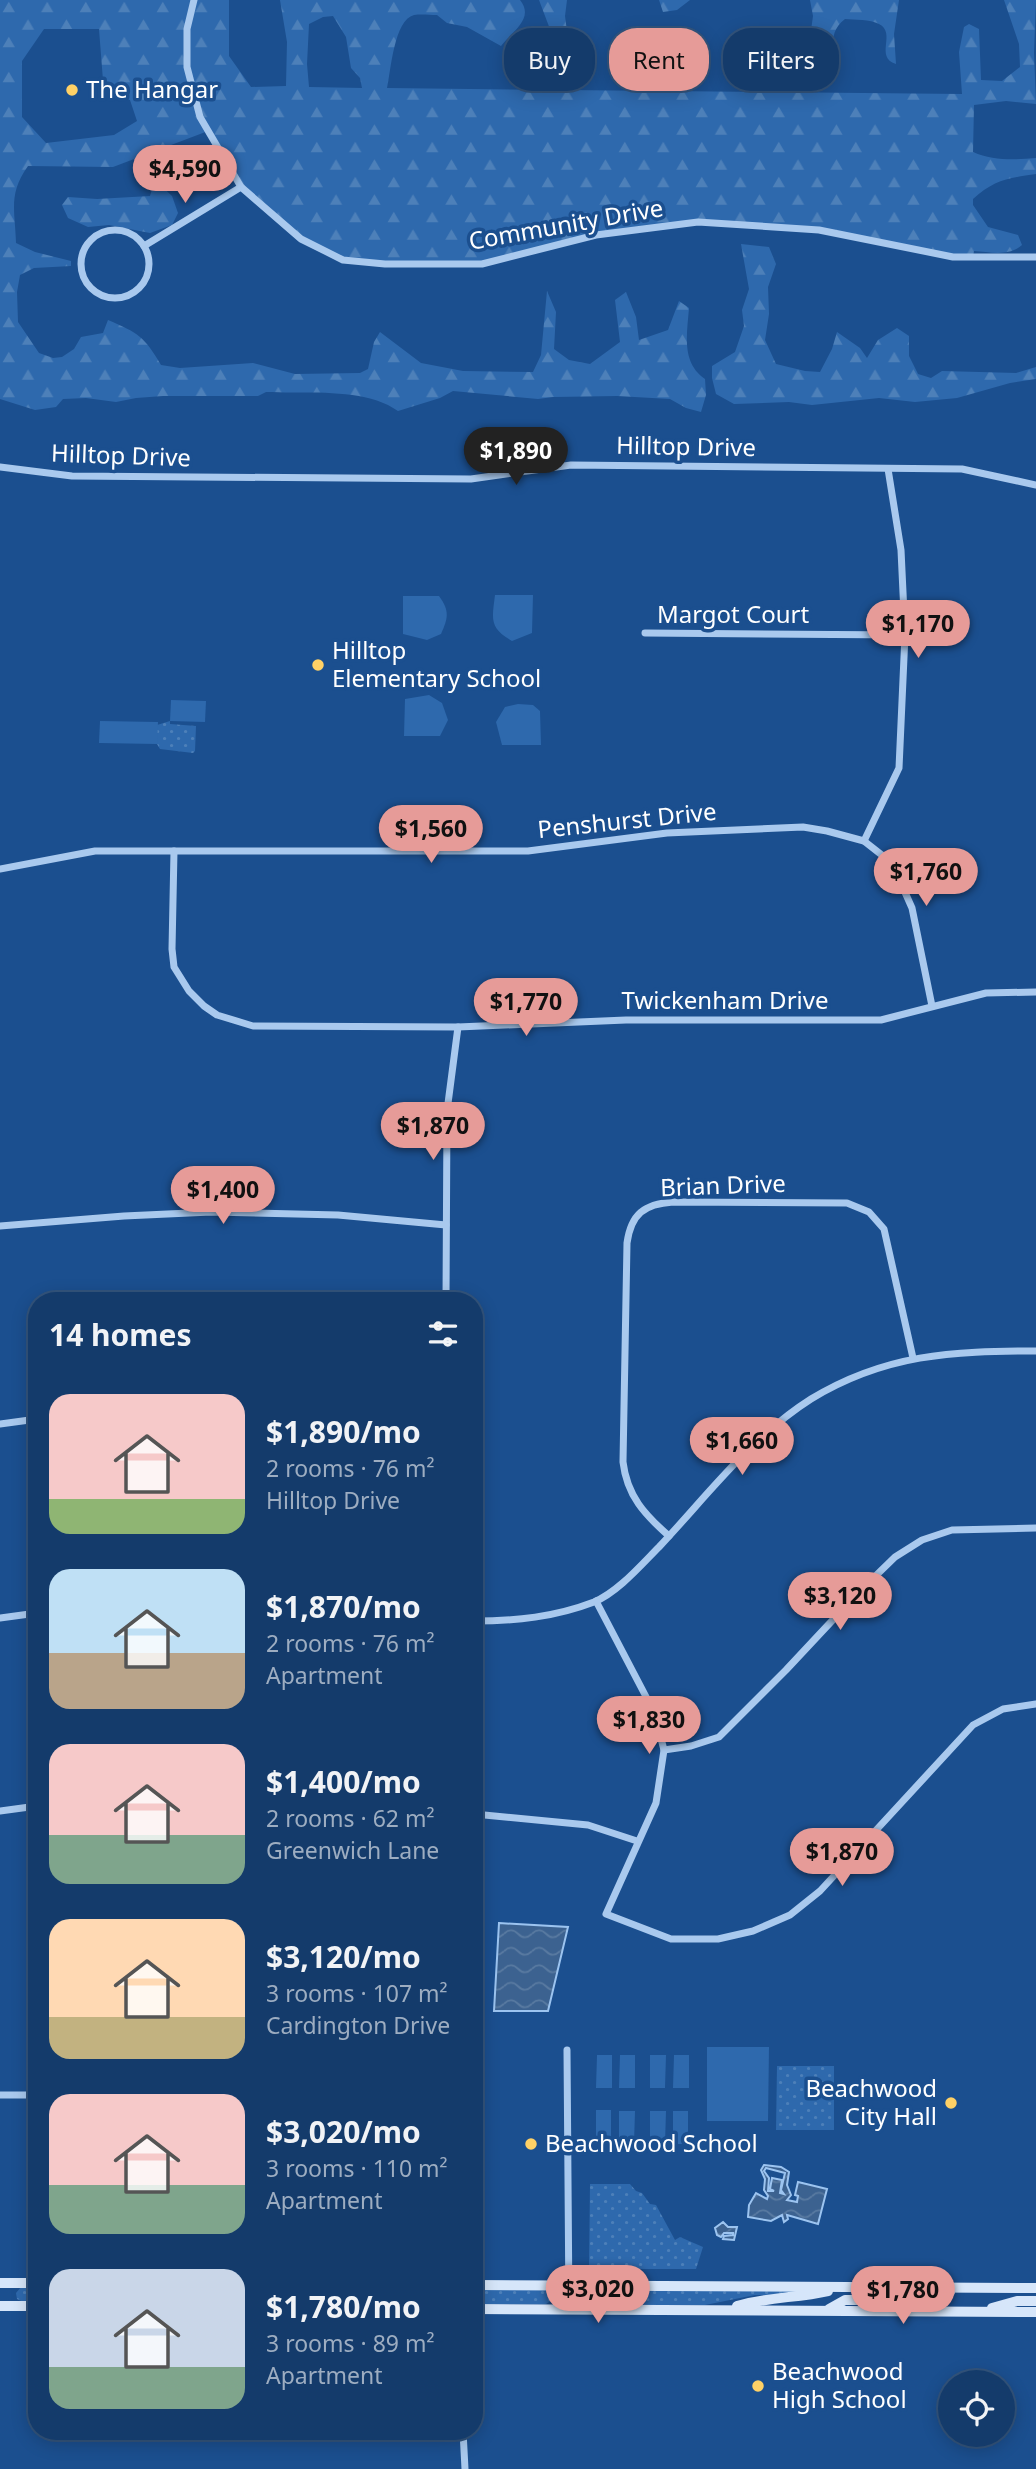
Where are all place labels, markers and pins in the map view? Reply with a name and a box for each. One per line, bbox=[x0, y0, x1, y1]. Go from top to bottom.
place label: The Hangar bbox=[86, 72, 218, 105]
marker: The Hangar bbox=[64, 82, 80, 98]
pin: $4,590 bbox=[128, 146, 242, 205]
pin: $1,890 bbox=[459, 428, 573, 487]
pin: $1,170 bbox=[861, 600, 975, 660]
place label: Hilltop Elementary School bbox=[332, 633, 541, 694]
marker: Hilltop Elementary School bbox=[310, 657, 326, 673]
pin: $1,560 bbox=[374, 806, 488, 865]
pin: $1,760 bbox=[869, 848, 983, 908]
pin: $1,770 bbox=[469, 978, 583, 1038]
pin: $1,870 bbox=[376, 1102, 490, 1162]
pin: $1,400 bbox=[166, 1166, 280, 1226]
pin: $1,660 bbox=[685, 1418, 799, 1477]
pin: $3,120 bbox=[783, 1572, 897, 1632]
pin: $1,830 bbox=[592, 1696, 706, 1756]
pin: $1,870 bbox=[785, 1828, 899, 1888]
place label: Beachwood City Hall bbox=[805, 2071, 937, 2132]
marker: Beachwood City Hall bbox=[943, 2095, 959, 2111]
place label: Beachwood School bbox=[545, 2126, 758, 2159]
marker: Beachwood School bbox=[523, 2136, 539, 2152]
pin: $3,020 bbox=[541, 2266, 655, 2325]
pin: $1,780 bbox=[846, 2266, 960, 2326]
place label: Beachwood High School bbox=[772, 2354, 907, 2415]
marker: Beachwood High School bbox=[750, 2378, 766, 2394]

